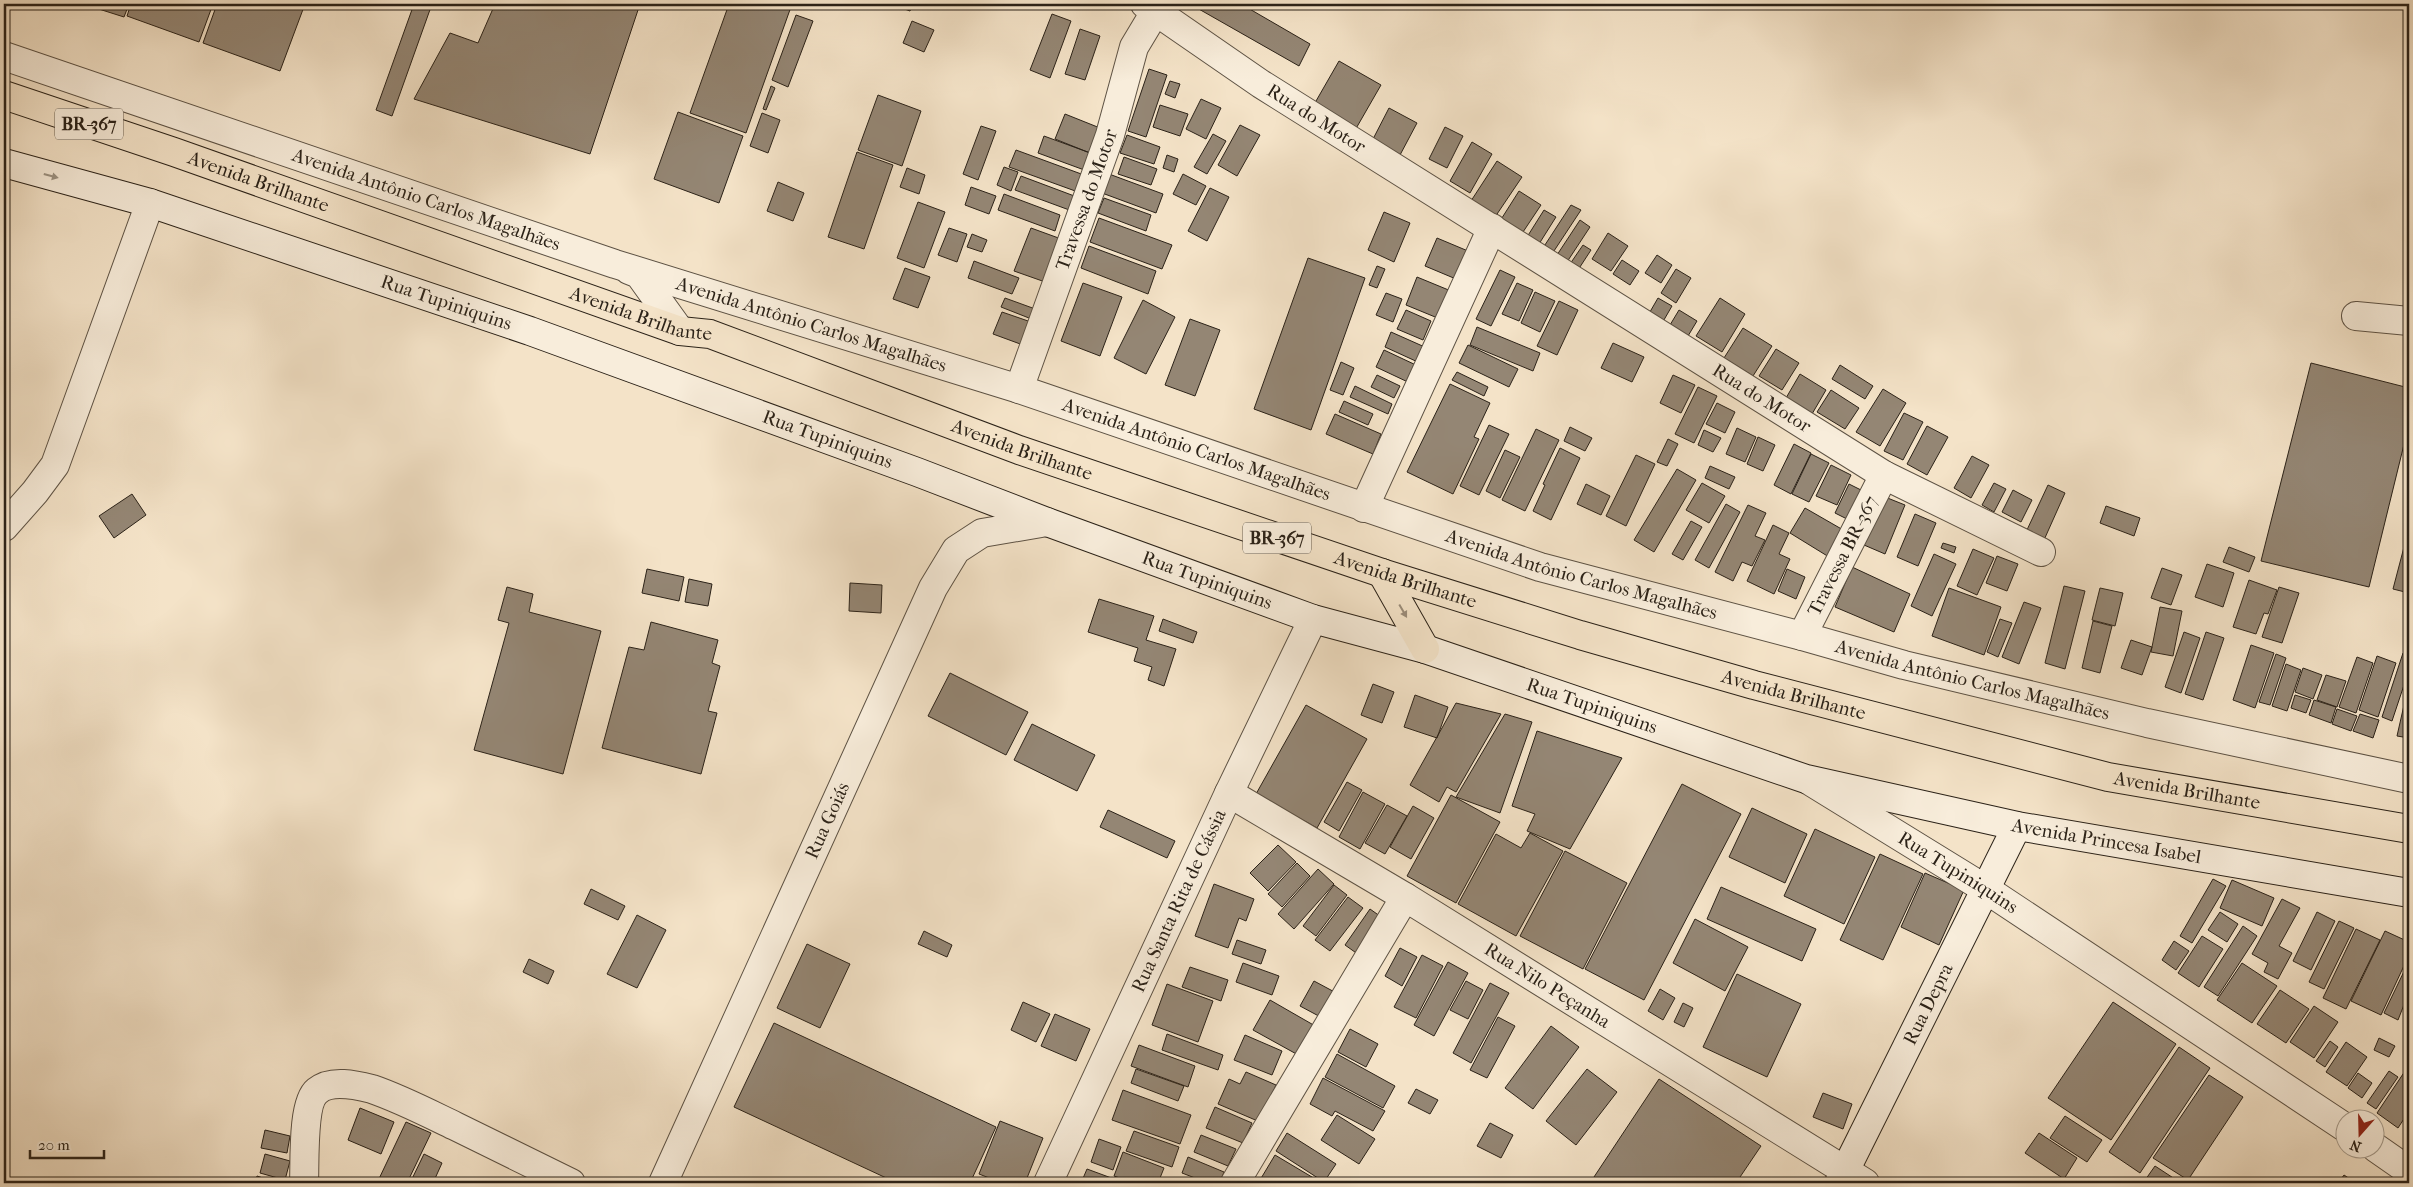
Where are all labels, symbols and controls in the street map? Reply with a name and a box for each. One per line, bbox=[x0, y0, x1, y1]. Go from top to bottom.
street label: Rua do Motor bbox=[1263, 79, 1370, 158]
road number: BR-367 bbox=[55, 108, 123, 140]
street label: Travessa do Motor bbox=[1051, 126, 1122, 273]
street label: Avenida Antônio Carlos Magalhães bbox=[288, 144, 563, 256]
street label: Avenida Brilhante bbox=[184, 147, 332, 217]
one-way arrow bbox=[43, 172, 58, 180]
street label: Rua Tupiniquins bbox=[378, 271, 515, 335]
street label: Avenida Antônio Carlos Magalhães bbox=[673, 272, 949, 377]
street label: Avenida Brilhante bbox=[566, 282, 713, 345]
street label: Rua do Motor bbox=[1708, 359, 1816, 438]
street label: Avenida Antônio Carlos Magalhães bbox=[1059, 393, 1333, 506]
street label: Rua Tupiniquins bbox=[759, 406, 896, 473]
street label: Avenida Brilhante bbox=[947, 414, 1095, 485]
street label: Travessa BR-367 bbox=[1803, 492, 1883, 619]
road number: BR-367 bbox=[1243, 522, 1311, 554]
street label: Avenida Antônio Carlos Magalhães bbox=[1442, 524, 1720, 624]
street label: Avenida Brilhante bbox=[1331, 546, 1479, 613]
street label: Rua Tupiniquins bbox=[1139, 547, 1275, 614]
one-way arrow bbox=[1399, 603, 1407, 618]
street label: Avenida Antônio Carlos Magalhães bbox=[1832, 635, 2112, 725]
street label: Avenida Brilhante bbox=[1718, 665, 1868, 725]
street label: Rua Tupiniquins bbox=[1524, 673, 1660, 738]
street label: Avenida Brilhante bbox=[2111, 767, 2262, 814]
street label: Rua Goiás bbox=[801, 779, 854, 862]
street label: Rua Santa Rita de Cássia bbox=[1127, 806, 1231, 996]
street label: Avenida Princesa Isabel bbox=[2009, 814, 2203, 868]
street label: Rua Tupiniquins bbox=[1894, 827, 2022, 918]
street label: Rua Nilo Peçanha bbox=[1480, 938, 1614, 1033]
street label: Rua Depra bbox=[1899, 959, 1958, 1048]
north arrow bbox=[2336, 1110, 2386, 1160]
scale bar bbox=[30, 1127, 104, 1159]
text: 20 m bbox=[38, 1136, 70, 1154]
text: N bbox=[2347, 1136, 2364, 1156]

